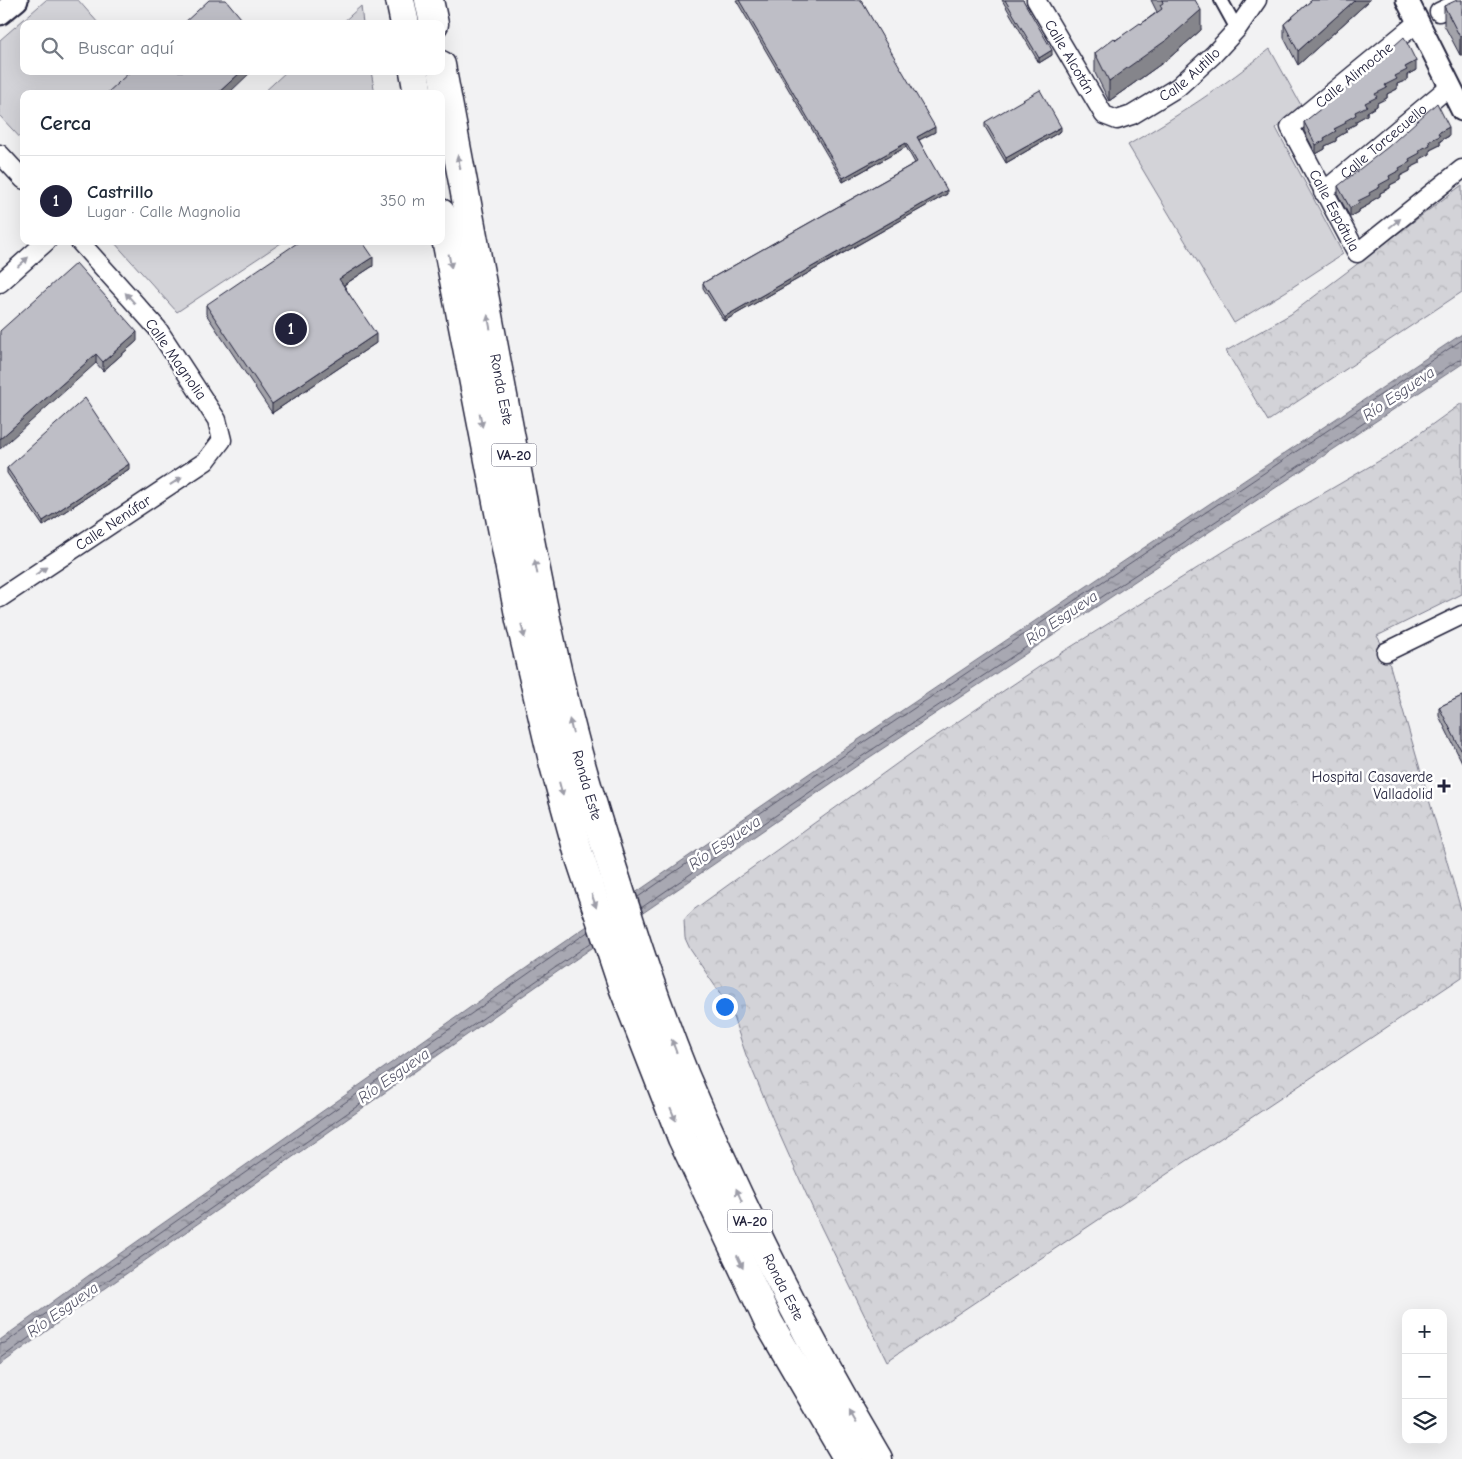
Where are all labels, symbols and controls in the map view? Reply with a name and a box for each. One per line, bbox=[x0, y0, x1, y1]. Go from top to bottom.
street label: Calle Alcotán bbox=[1041, 16, 1098, 97]
search box bbox=[20, 20, 445, 75]
icon: search bbox=[38, 34, 66, 62]
text: Buscar aquí bbox=[78, 37, 174, 59]
street label: Calle Alimoche bbox=[1312, 38, 1397, 112]
street label: Calle Autillo bbox=[1156, 44, 1224, 105]
street label: Calle Torcecuello bbox=[1337, 100, 1431, 183]
text: Cerca bbox=[40, 111, 91, 135]
one-way arrow bbox=[455, 154, 463, 170]
street label: Calle Espátula bbox=[1305, 166, 1363, 254]
text: Castrillo bbox=[87, 181, 153, 203]
text: 1 bbox=[53, 192, 59, 210]
text: 350 m bbox=[380, 192, 425, 210]
text: Lugar · Calle Magnolia bbox=[87, 203, 241, 221]
one-way arrow bbox=[1388, 217, 1401, 228]
one-way arrow bbox=[447, 253, 455, 269]
one-way arrow bbox=[17, 256, 29, 268]
one-way arrow bbox=[124, 292, 136, 304]
pin: 1 bbox=[275, 310, 307, 348]
one-way arrow bbox=[485, 314, 493, 329]
street label: Calle Magnolia bbox=[141, 315, 211, 403]
street label: Ronda Este bbox=[486, 352, 517, 427]
water label: Río Esgueva bbox=[1359, 363, 1438, 424]
one-way arrow bbox=[478, 413, 486, 429]
road number: VA-20 bbox=[492, 444, 536, 466]
one-way arrow bbox=[169, 476, 182, 486]
street label: Calle Nenúfar bbox=[72, 491, 155, 554]
one-way arrow bbox=[532, 560, 540, 575]
one-way arrow bbox=[34, 567, 47, 576]
water label: Río Esgueva bbox=[1022, 587, 1101, 648]
one-way arrow bbox=[519, 624, 527, 639]
one-way arrow bbox=[567, 718, 575, 733]
street label: Ronda Este bbox=[568, 748, 606, 823]
place label: Hospital Casaverde Valladolid bbox=[1311, 768, 1433, 803]
marker: Hospital Casaverde Valladolid bbox=[1437, 779, 1451, 793]
one-way arrow bbox=[557, 782, 565, 797]
water label: Río Esgueva bbox=[685, 812, 764, 873]
one-way arrow bbox=[590, 894, 598, 909]
your location bbox=[712, 994, 738, 1020]
one-way arrow bbox=[670, 1038, 678, 1053]
water label: Río Esgueva bbox=[354, 1045, 433, 1107]
one-way arrow bbox=[669, 1107, 677, 1121]
one-way arrow bbox=[734, 1188, 742, 1202]
road number: VA-20 bbox=[728, 1210, 772, 1232]
street label: Ronda Este bbox=[759, 1251, 808, 1324]
one-way arrow bbox=[736, 1255, 744, 1269]
water label: Río Esgueva bbox=[23, 1279, 102, 1341]
map controls bbox=[1402, 1309, 1447, 1444]
button: + bbox=[1402, 1309, 1447, 1354]
button: − bbox=[1402, 1354, 1447, 1399]
button: layers bbox=[1402, 1399, 1447, 1444]
one-way arrow bbox=[849, 1410, 858, 1424]

